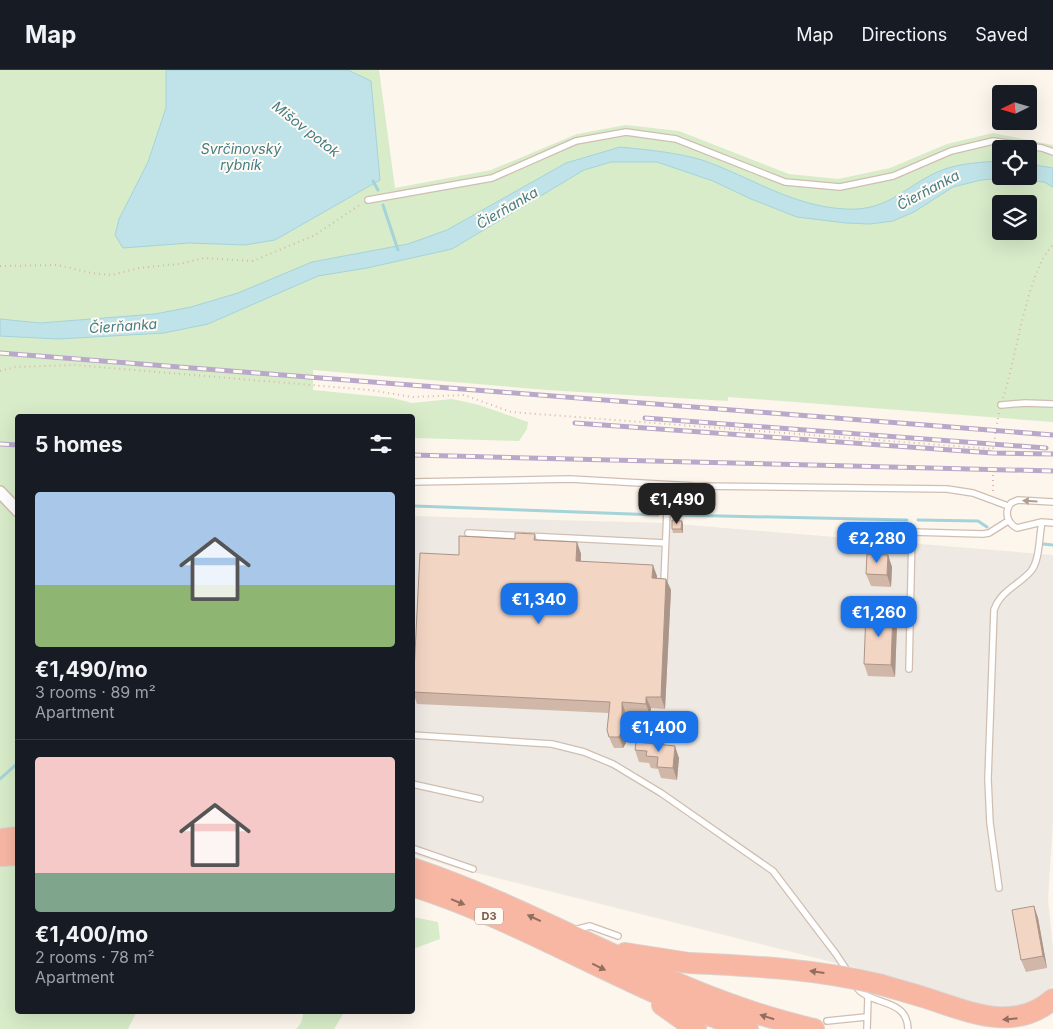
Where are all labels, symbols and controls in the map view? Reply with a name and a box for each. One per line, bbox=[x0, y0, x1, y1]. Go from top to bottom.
text: Map bbox=[25, 20, 76, 49]
text: Map bbox=[796, 24, 834, 45]
text: Directions bbox=[862, 24, 947, 45]
text: Saved bbox=[975, 24, 1028, 45]
north arrow bbox=[992, 85, 1038, 130]
map controls bbox=[992, 85, 1037, 240]
water label: Mišov potok bbox=[269, 97, 344, 160]
water label: Svrčinovský rybník bbox=[201, 140, 282, 173]
button: locate bbox=[992, 140, 1037, 185]
water label: Čierňanka bbox=[894, 166, 962, 213]
water label: Čierňanka bbox=[473, 183, 541, 232]
button: layers bbox=[992, 195, 1037, 240]
water label: Čierňanka bbox=[88, 315, 158, 336]
icon: filters bbox=[367, 430, 395, 458]
text: 5 homes bbox=[35, 432, 123, 457]
pin: €1,490 bbox=[636, 482, 718, 525]
text: €1,490 bbox=[649, 489, 705, 509]
one-way arrow bbox=[1021, 496, 1037, 504]
pin: €2,280 bbox=[836, 522, 918, 564]
icon: home bbox=[170, 524, 260, 614]
text: €2,280 bbox=[848, 528, 906, 548]
pin: €1,340 bbox=[498, 582, 580, 625]
text: €1,340 bbox=[512, 589, 566, 609]
pin: €1,260 bbox=[838, 596, 920, 638]
text: €1,260 bbox=[852, 602, 906, 622]
text: €1,490/mo bbox=[35, 657, 148, 682]
text: 3 rooms · 89 m² bbox=[35, 682, 156, 702]
text: Apartment bbox=[35, 702, 115, 722]
pin: €1,400 bbox=[618, 710, 700, 753]
text: €1,400 bbox=[631, 717, 687, 737]
icon: home bbox=[170, 790, 260, 880]
one-way arrow bbox=[451, 899, 465, 907]
road number: D3 bbox=[475, 908, 503, 924]
one-way arrow bbox=[527, 913, 541, 921]
text: €1,400/mo bbox=[35, 922, 148, 947]
text: 2 rooms · 78 m² bbox=[35, 947, 155, 967]
one-way arrow bbox=[592, 963, 607, 972]
text: Apartment bbox=[35, 967, 115, 987]
one-way arrow bbox=[809, 968, 825, 976]
one-way arrow bbox=[760, 1012, 775, 1020]
one-way arrow bbox=[1002, 1015, 1018, 1023]

